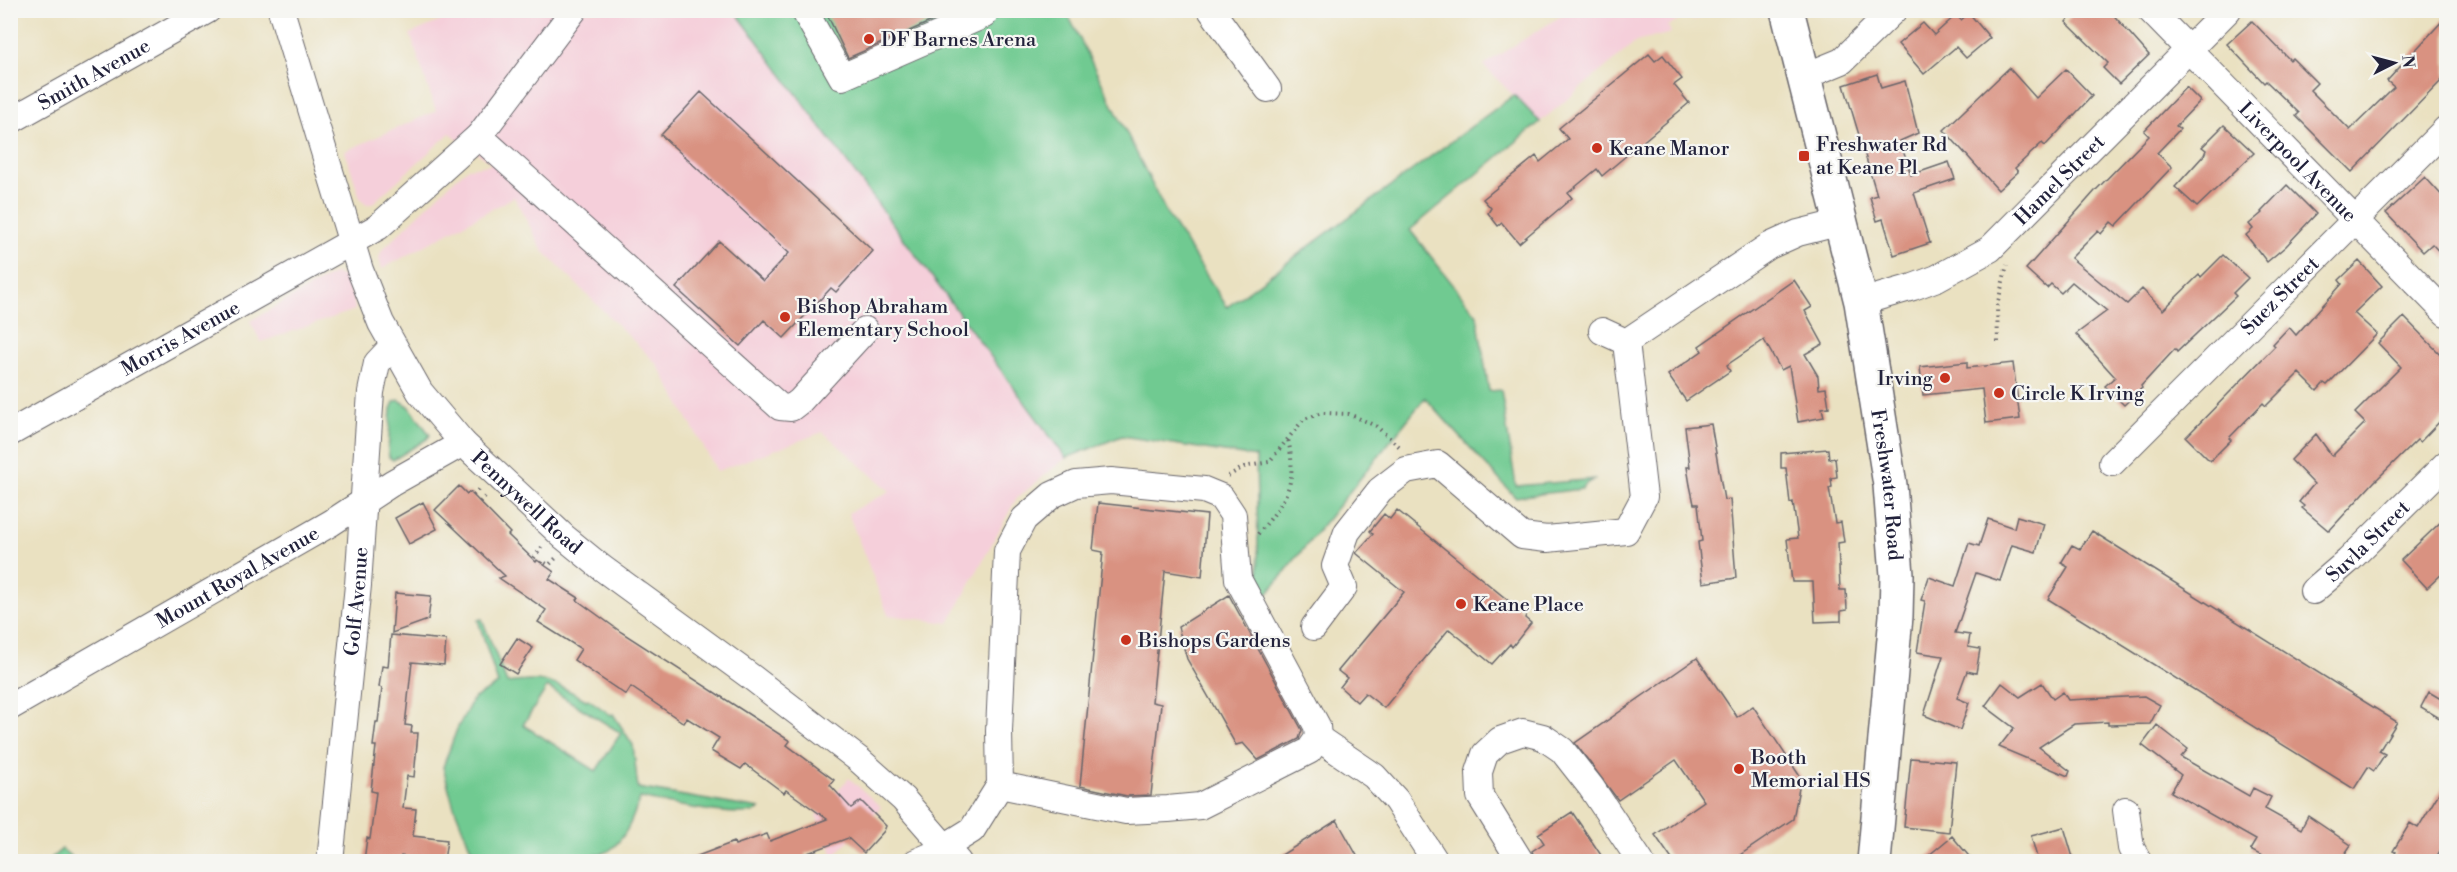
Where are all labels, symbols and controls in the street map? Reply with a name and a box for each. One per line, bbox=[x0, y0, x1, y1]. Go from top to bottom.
place label: DF Barnes Arena bbox=[881, 28, 1037, 53]
marker: DF Barnes Arena bbox=[862, 32, 876, 46]
north arrow bbox=[2364, 33, 2424, 93]
street label: Smith Avenue bbox=[34, 34, 155, 117]
text: N bbox=[2397, 54, 2419, 69]
street label: Liverpool Avenue bbox=[2233, 97, 2362, 228]
street label: Hamel Street bbox=[2010, 130, 2111, 231]
place label: Freshwater Rd at Keane Pl bbox=[1816, 133, 1948, 181]
place label: Keane Manor bbox=[1609, 137, 1730, 162]
marker: Keane Manor bbox=[1590, 141, 1604, 155]
marker: Freshwater Rd at Keane Pl bbox=[1797, 149, 1811, 163]
street label: Suez Street bbox=[2236, 252, 2325, 341]
place label: Bishop Abraham Elementary School bbox=[796, 295, 969, 343]
street label: Morris Avenue bbox=[117, 296, 245, 382]
marker: Bishop Abraham Elementary School bbox=[778, 310, 792, 324]
place label: Irving bbox=[1877, 367, 1934, 392]
marker: Irving bbox=[1938, 371, 1952, 385]
place label: Circle K Irving bbox=[2011, 382, 2145, 407]
marker: Circle K Irving bbox=[1992, 386, 2006, 400]
street label: Freshwater Road bbox=[1864, 408, 1907, 562]
street label: Pennywell Road bbox=[465, 446, 587, 561]
street label: Suvla Street bbox=[2321, 496, 2416, 588]
street label: Mount Royal Avenue bbox=[152, 521, 324, 635]
street label: Golf Avenue bbox=[340, 546, 375, 657]
place label: Keane Place bbox=[1473, 593, 1584, 618]
marker: Keane Place bbox=[1454, 597, 1468, 611]
place label: Bishops Gardens bbox=[1137, 629, 1291, 654]
marker: Bishops Gardens bbox=[1119, 633, 1133, 647]
place label: Booth Memorial HS bbox=[1750, 746, 1871, 794]
marker: Booth Memorial HS bbox=[1732, 762, 1746, 776]

